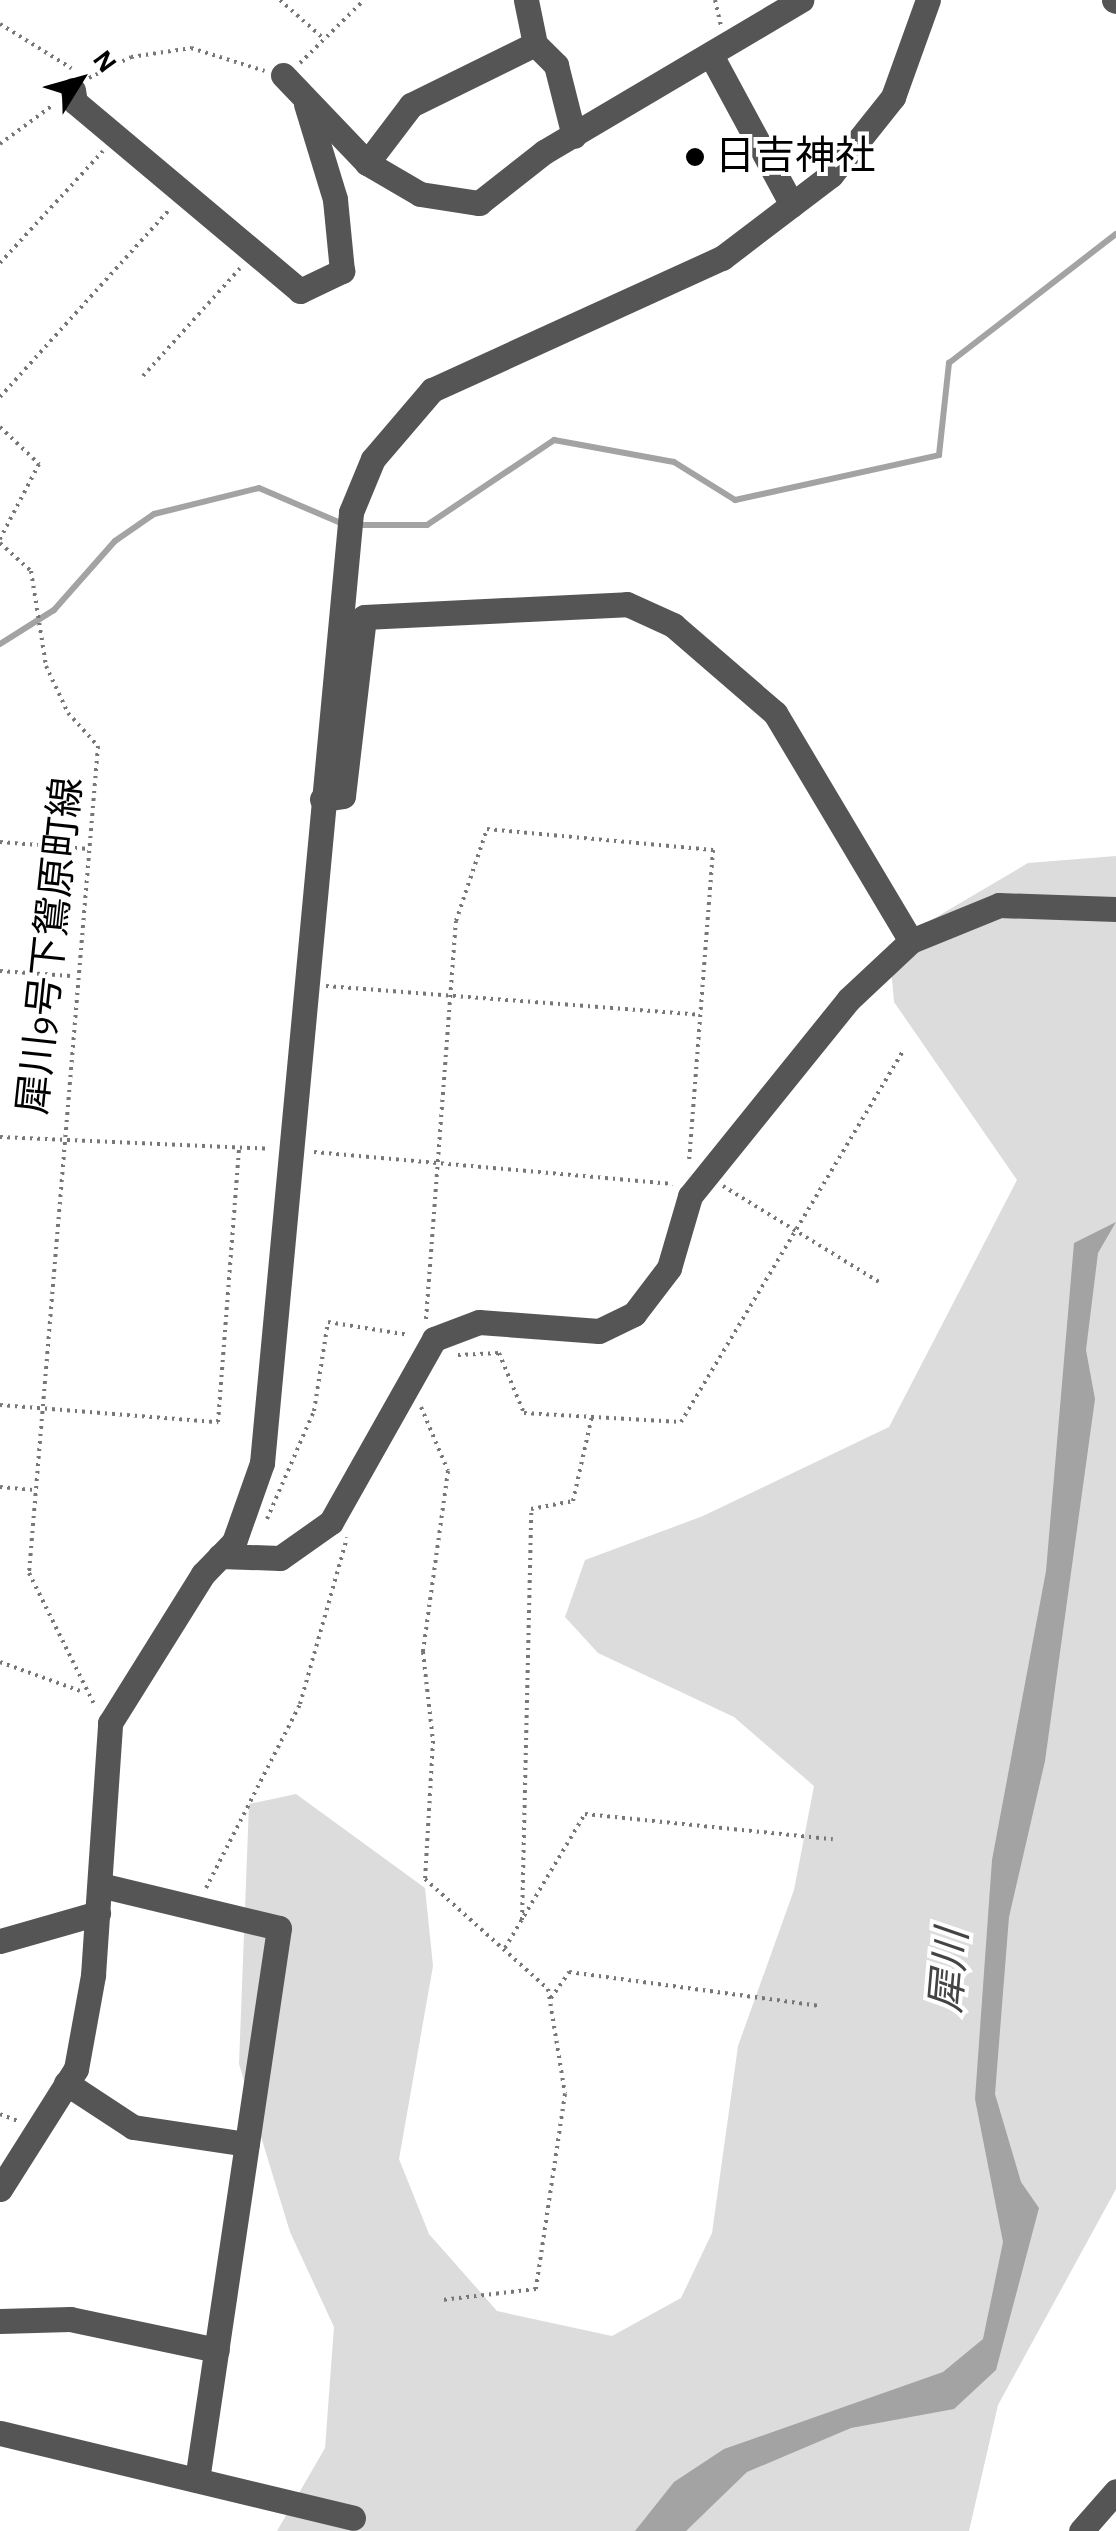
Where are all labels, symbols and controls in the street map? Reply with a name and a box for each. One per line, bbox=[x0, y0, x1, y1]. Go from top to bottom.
north arrow bbox=[30, 30, 130, 130]
text: N bbox=[87, 46, 121, 78]
place label: 日吉神社 bbox=[715, 133, 875, 181]
marker: 日吉神社 bbox=[684, 146, 706, 168]
street label: 犀川9号下鴛原町線 bbox=[9, 775, 93, 1117]
water label: 犀川 bbox=[921, 1927, 979, 2015]

